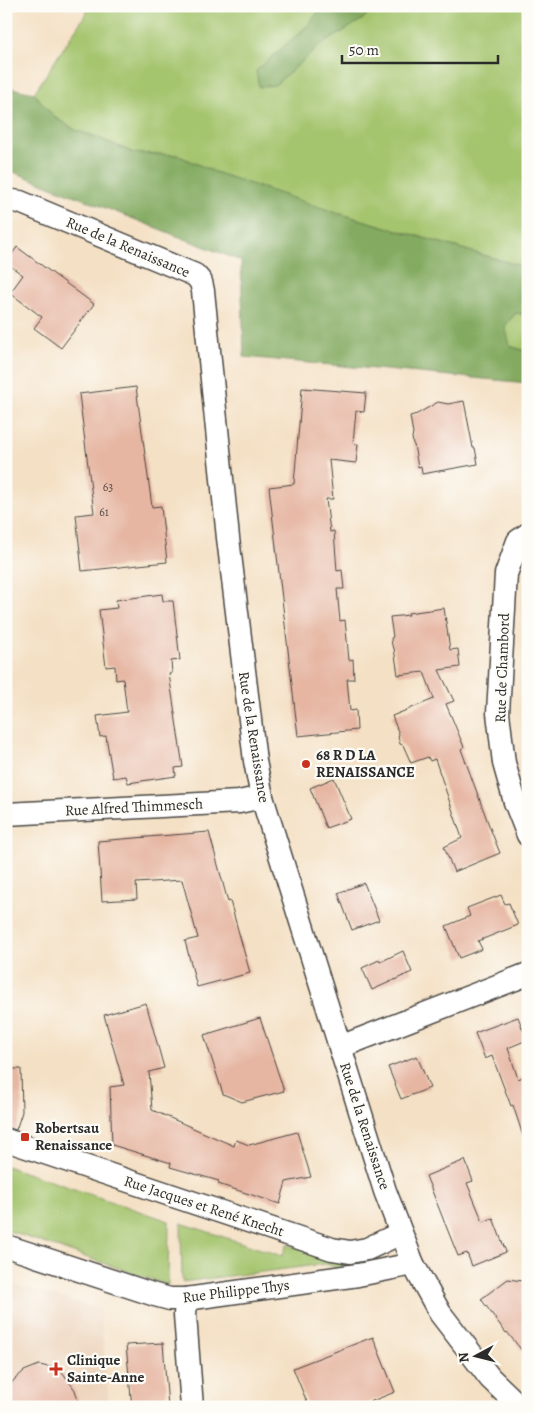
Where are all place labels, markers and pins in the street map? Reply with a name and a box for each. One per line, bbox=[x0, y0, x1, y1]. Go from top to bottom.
place label: 68 R D LA RENAISSANCE bbox=[316, 745, 415, 782]
marker: 68 R D LA RENAISSANCE bbox=[300, 758, 312, 770]
place label: Robertsau Renaissance bbox=[35, 1118, 112, 1155]
marker: Robertsau Renaissance bbox=[19, 1131, 31, 1143]
place label: Clinique Sainte-Anne bbox=[67, 1350, 144, 1387]
marker: Clinique Sainte-Anne bbox=[49, 1362, 63, 1376]

